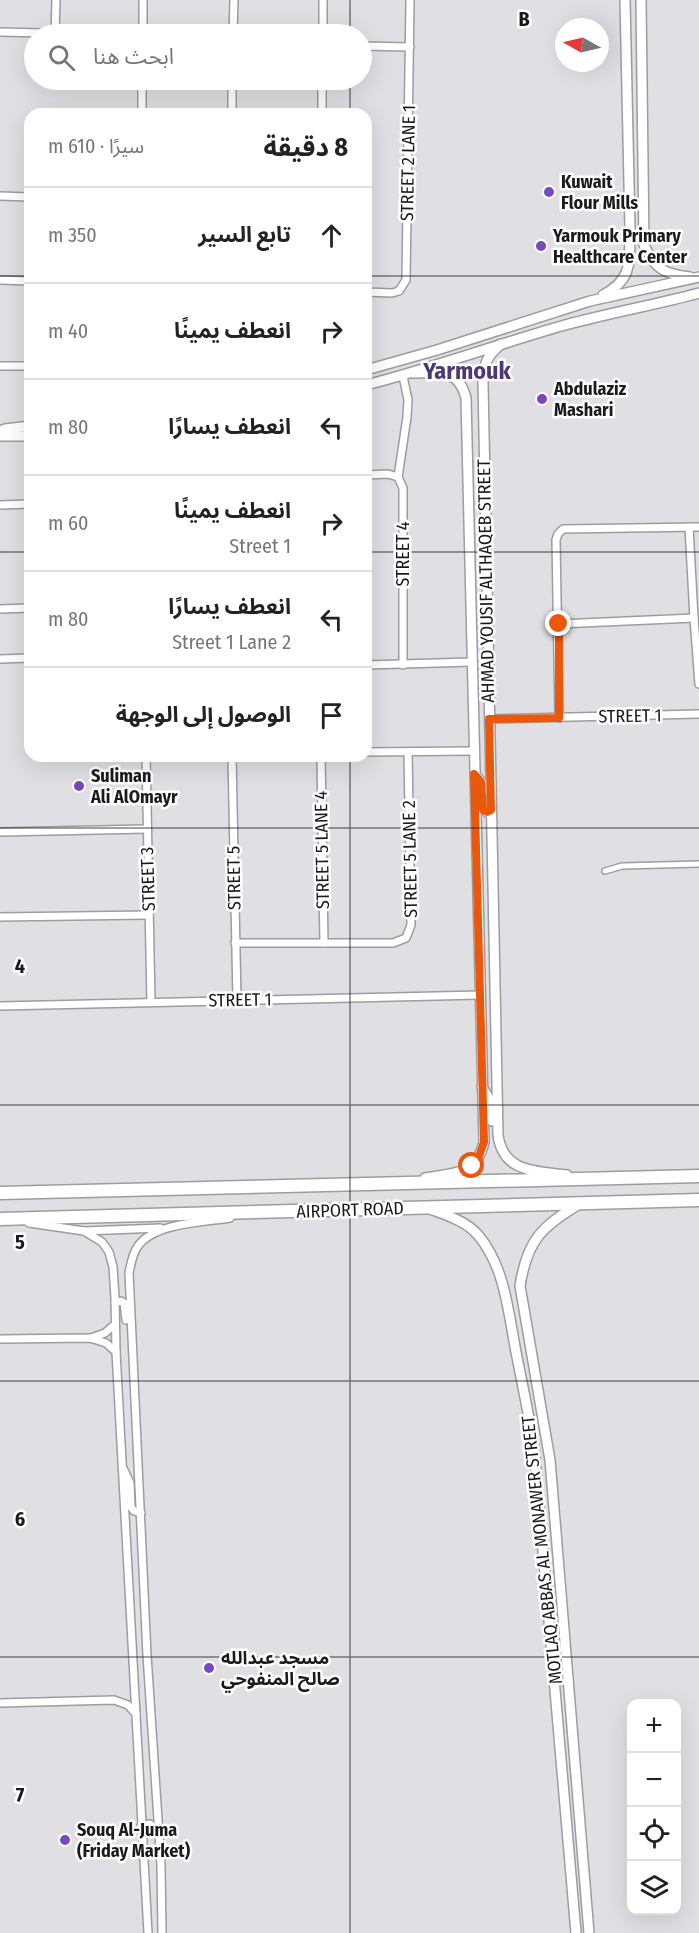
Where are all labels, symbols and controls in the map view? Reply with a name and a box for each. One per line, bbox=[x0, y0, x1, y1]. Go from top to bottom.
text: B bbox=[518, 7, 530, 31]
north arrow bbox=[555, 18, 609, 72]
search box bbox=[24, 24, 372, 90]
icon: search bbox=[45, 41, 78, 74]
text: ابحث هنا bbox=[93, 43, 174, 70]
street label: STREET 2 LANE 1 bbox=[396, 105, 420, 221]
text: 8 دقيقة bbox=[263, 132, 348, 163]
text: سيرًا · 610 m bbox=[48, 134, 144, 158]
place label: Kuwait Flour Mills bbox=[561, 171, 638, 214]
marker: Kuwait Flour Mills bbox=[542, 185, 556, 199]
icon: ahead bbox=[315, 219, 348, 252]
text: تابع السير bbox=[198, 221, 291, 248]
text: 350 m bbox=[48, 223, 97, 247]
place label: Yarmouk Primary Healthcare Center bbox=[552, 225, 688, 268]
marker: Yarmouk Primary Healthcare Center bbox=[534, 239, 548, 253]
icon: right bbox=[315, 315, 348, 348]
text: انعطف يمينًا bbox=[174, 317, 291, 344]
text: 40 m bbox=[48, 319, 88, 343]
district label: Yarmouk bbox=[422, 357, 512, 385]
place label: Abdulaziz Mashari bbox=[553, 378, 627, 421]
marker: Abdulaziz Mashari bbox=[535, 392, 549, 406]
icon: left bbox=[315, 411, 348, 444]
text: انعطف يسارًا bbox=[168, 413, 291, 440]
text: 80 m bbox=[48, 415, 89, 439]
street label: AHMAD YOUSIF ALTHAQEB STREET bbox=[473, 458, 499, 703]
text: انعطف يمينًا bbox=[174, 497, 291, 524]
icon: right bbox=[315, 507, 348, 540]
text: 60 m bbox=[48, 511, 88, 535]
street label: STREET 4 bbox=[392, 521, 414, 586]
text: Street 1 bbox=[229, 534, 291, 558]
text: انعطف يسارًا bbox=[168, 593, 291, 620]
icon: left bbox=[315, 603, 348, 636]
text: 80 m bbox=[48, 607, 89, 631]
route end bbox=[545, 610, 571, 636]
text: Street 1 Lane 2 bbox=[172, 630, 291, 654]
icon: arrive bbox=[315, 699, 348, 732]
text: الوصول إلى الوجهة bbox=[116, 701, 291, 728]
street label: STREET 1 bbox=[598, 704, 662, 728]
place label: Suliman Ali AlOmayr bbox=[90, 765, 178, 808]
marker: Suliman Ali AlOmayr bbox=[72, 779, 86, 793]
street label: STREET 5 LANE 4 bbox=[310, 790, 334, 909]
street label: STREET 5 LANE 2 bbox=[398, 800, 422, 918]
street label: STREET 5 bbox=[222, 846, 246, 910]
street label: STREET 3 bbox=[136, 847, 160, 911]
text: 4 bbox=[15, 954, 25, 978]
street label: STREET 1 bbox=[208, 988, 272, 1012]
route start bbox=[458, 1152, 484, 1178]
street label: AIRPORT ROAD bbox=[296, 1197, 404, 1223]
text: 5 bbox=[15, 1230, 25, 1254]
street label: MOTLAQ ABBAS AL MONAWER STREET bbox=[517, 1414, 567, 1685]
text: 6 bbox=[15, 1507, 25, 1531]
place label: مسجد عبدالله صالح المنفوحي bbox=[221, 1647, 340, 1693]
marker: مسجد عبدالله صالح المنفوحي bbox=[202, 1661, 216, 1675]
map controls bbox=[627, 1699, 681, 1915]
button: + bbox=[627, 1699, 681, 1753]
button: − bbox=[627, 1753, 681, 1807]
text: 7 bbox=[16, 1783, 25, 1807]
button: locate bbox=[627, 1807, 681, 1861]
place label: Souq Al-Juma (Friday Market) bbox=[77, 1819, 191, 1862]
marker: Souq Al-Juma (Friday Market) bbox=[58, 1833, 72, 1847]
button: layers bbox=[627, 1861, 681, 1915]

